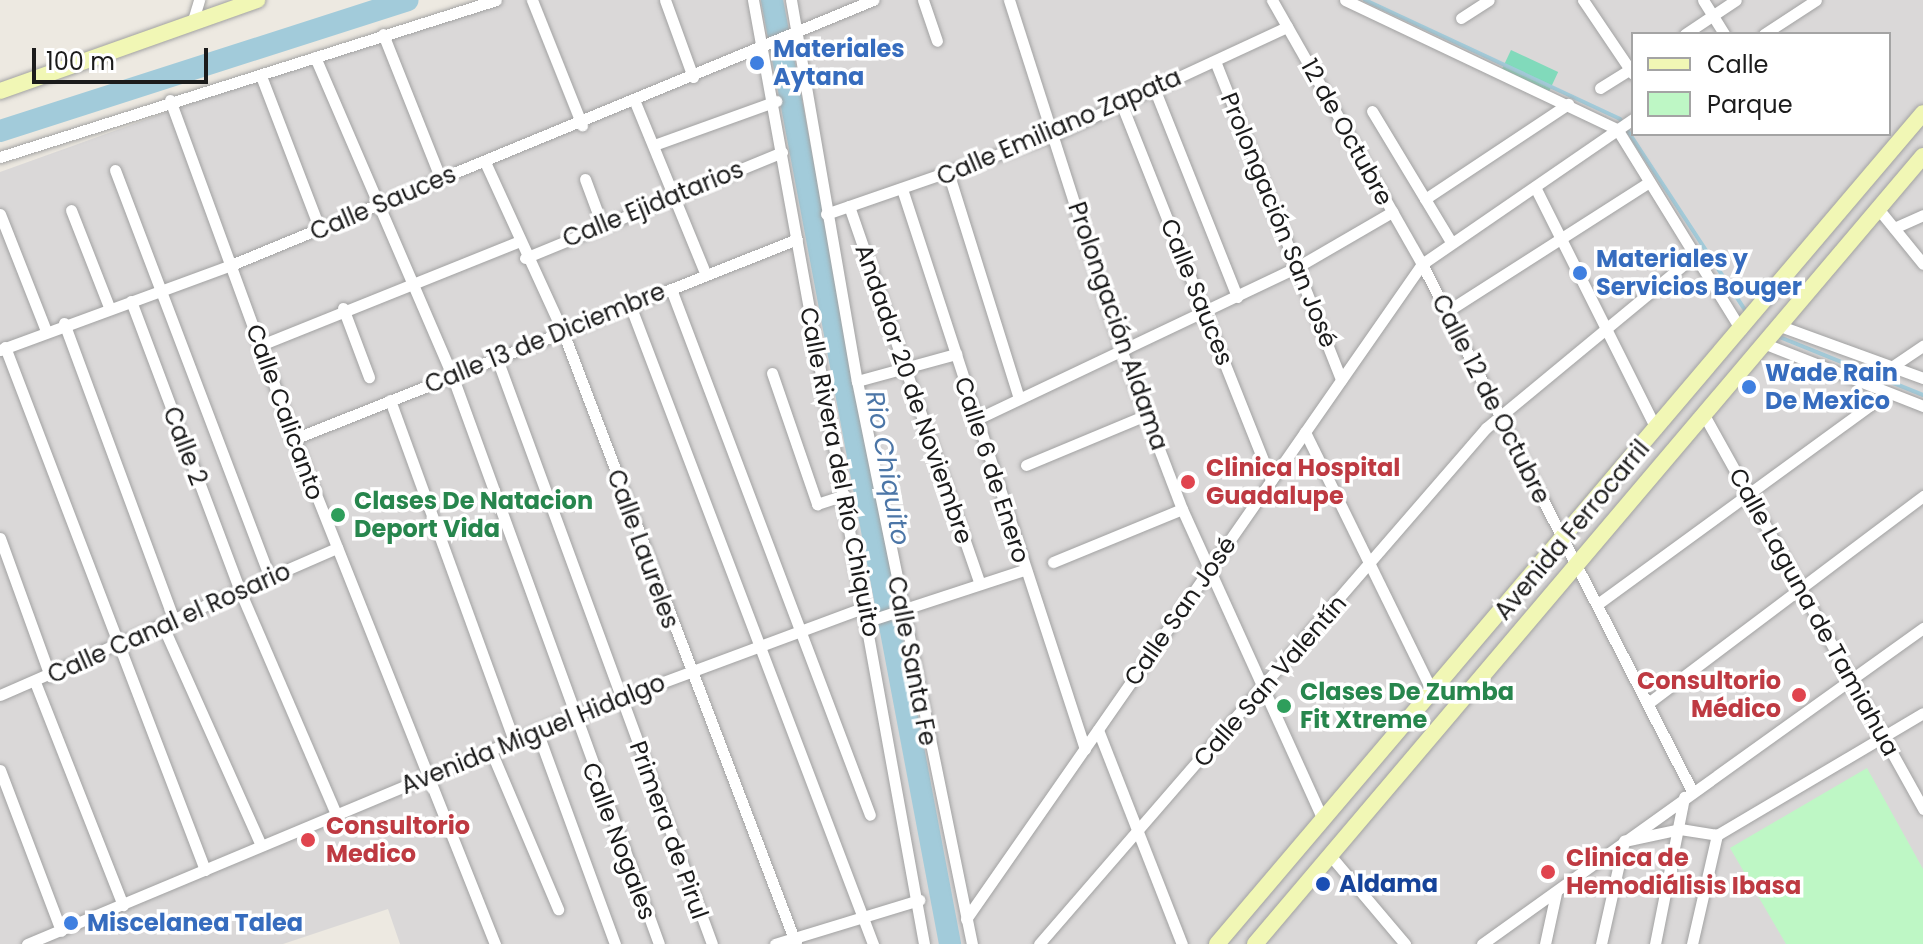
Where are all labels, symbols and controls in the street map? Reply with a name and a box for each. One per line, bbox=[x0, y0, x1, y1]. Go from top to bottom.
scale bar bbox=[36, 32, 212, 82]
legend bbox=[1631, 32, 1891, 136]
place label: Materiales Aytana bbox=[773, 35, 905, 91]
text: 100 m bbox=[46, 45, 115, 78]
text: Calle bbox=[1707, 48, 1768, 81]
marker: Materiales Aytana bbox=[748, 54, 766, 72]
street label: 12 de Octubre bbox=[1295, 54, 1399, 210]
street label: Calle Emiliano Zapata bbox=[933, 62, 1185, 192]
street label: Prolongación San José bbox=[1215, 88, 1343, 352]
text: Parque bbox=[1707, 88, 1793, 121]
street label: Calle Ejidatarios bbox=[559, 155, 747, 253]
street label: Calle Sauces bbox=[306, 159, 460, 247]
street label: Prolongación Aldama bbox=[1062, 198, 1174, 454]
street label: Calle Sauces bbox=[1155, 215, 1239, 369]
street label: Andador 20 de Noviembre bbox=[849, 240, 979, 548]
place label: Materiales y Servicios Bouger bbox=[1596, 245, 1802, 301]
marker: Materiales y Servicios Bouger bbox=[1571, 264, 1589, 282]
street label: Calle 13 de Diciembre bbox=[421, 277, 669, 399]
street label: Calle 12 de Octubre bbox=[1426, 290, 1556, 508]
street label: Calle Rivera del Río Chiquito bbox=[794, 305, 886, 639]
street label: Calle Calicanto bbox=[240, 320, 330, 504]
place label: Wade Rain De Mexico bbox=[1765, 359, 1898, 415]
street label: Calle 6 de Enero bbox=[948, 373, 1036, 567]
marker: Wade Rain De Mexico bbox=[1740, 378, 1758, 396]
water label: Rio Chiquito bbox=[858, 388, 916, 548]
street label: Calle 2 bbox=[157, 403, 213, 489]
street label: Avenida Ferrocarril bbox=[1489, 434, 1655, 626]
place label: Clinica Hospital Guadalupe bbox=[1206, 454, 1400, 510]
street label: Calle Laguna de Tamiahua bbox=[1723, 463, 1905, 761]
street label: Calle Laureles bbox=[601, 466, 685, 632]
marker: Clinica Hospital Guadalupe bbox=[1177, 471, 1199, 493]
place label: Clases De Natacion Deport Vida bbox=[354, 487, 593, 543]
marker: Clases De Natacion Deport Vida bbox=[329, 506, 347, 524]
street label: Calle San José bbox=[1118, 531, 1242, 691]
street label: Calle Canal el Rosario bbox=[43, 556, 295, 690]
street label: Calle Santa Fe bbox=[881, 574, 943, 748]
street label: Calle San Valentín bbox=[1187, 589, 1353, 773]
place label: Consultorio Médico bbox=[1637, 667, 1781, 723]
street label: Avenida Miguel Hidalgo bbox=[397, 668, 669, 800]
place label: Clases De Zumba Fit Xtreme bbox=[1300, 678, 1514, 734]
marker: Consultorio Médico bbox=[1788, 684, 1810, 706]
marker: Clases De Zumba Fit Xtreme bbox=[1275, 697, 1293, 715]
street label: Primera de Pirul bbox=[623, 737, 715, 923]
street label: Calle Nogales bbox=[576, 758, 662, 924]
place label: Consultorio Medico bbox=[326, 812, 470, 868]
marker: Consultorio Medico bbox=[297, 829, 319, 851]
place label: Clinica de Hemodiálisis Ibasa bbox=[1566, 844, 1801, 900]
marker: Clinica de Hemodiálisis Ibasa bbox=[1537, 861, 1559, 883]
place label: Aldama bbox=[1339, 870, 1438, 898]
marker: Aldama bbox=[1314, 875, 1332, 893]
place label: Miscelanea Talea bbox=[87, 909, 303, 937]
marker: Miscelanea Talea bbox=[62, 914, 80, 932]

